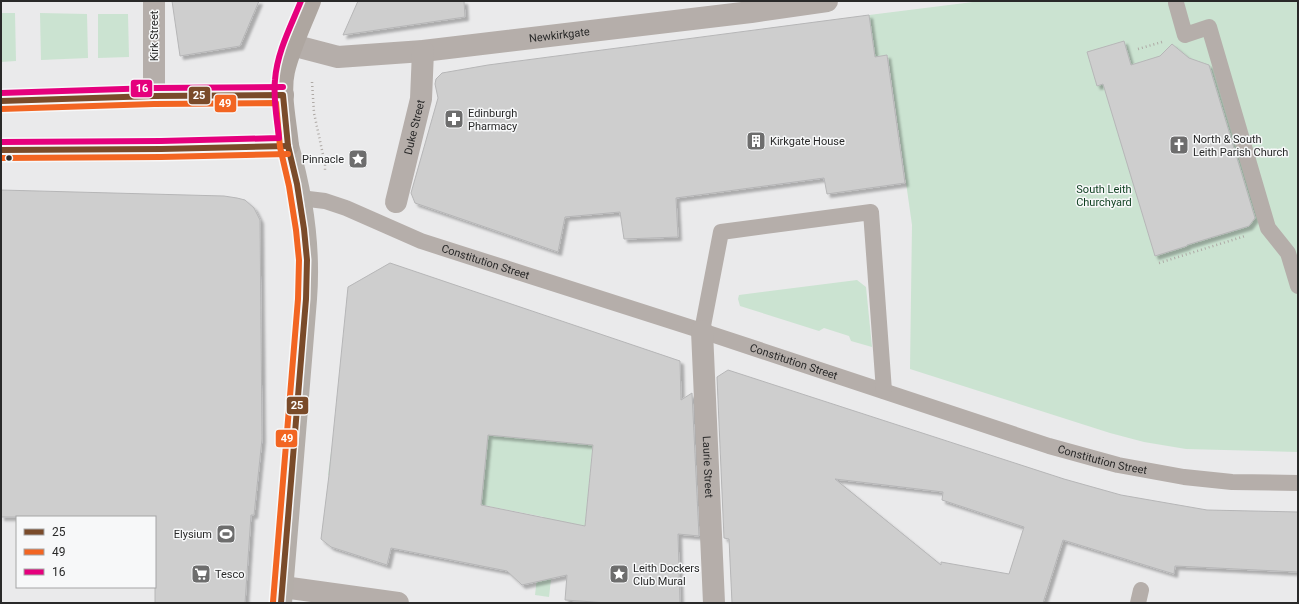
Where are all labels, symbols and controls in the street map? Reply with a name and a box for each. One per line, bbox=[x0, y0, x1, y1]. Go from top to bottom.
street label: Kirk Street bbox=[148, 10, 161, 61]
street label: Newkirkgate bbox=[528, 25, 591, 45]
line badge: 16 bbox=[130, 79, 153, 98]
text: 16 bbox=[136, 82, 148, 95]
line badge: 25 bbox=[188, 86, 211, 105]
text: 25 bbox=[193, 89, 205, 102]
line badge: 49 bbox=[214, 94, 237, 113]
text: 49 bbox=[219, 97, 231, 110]
street label: Duke Street bbox=[401, 98, 427, 156]
place label: Edinburgh Pharmacy bbox=[468, 107, 518, 133]
pharmacy icon: Edinburgh Pharmacy bbox=[443, 108, 465, 130]
building icon: Kirkgate House bbox=[745, 130, 767, 152]
place label: North & South Leith Parish Church bbox=[1193, 133, 1288, 159]
church icon: North & South Leith Parish Church bbox=[1168, 134, 1190, 156]
place label: Kirkgate House bbox=[770, 135, 845, 148]
place icon: Pinnacle bbox=[347, 148, 369, 170]
unlabelled marker bbox=[4, 153, 14, 163]
place label: Pinnacle bbox=[302, 153, 344, 166]
park label: South Leith Churchyard bbox=[1076, 183, 1132, 209]
street label: Constitution Street bbox=[440, 241, 532, 282]
street label: Constitution Street bbox=[748, 341, 840, 382]
line badge: 25 bbox=[286, 396, 309, 415]
text: 25 bbox=[291, 399, 303, 412]
line badge: 49 bbox=[275, 429, 298, 448]
text: 49 bbox=[281, 432, 293, 445]
street label: Laurie Street bbox=[700, 436, 716, 499]
street label: Constitution Street bbox=[1056, 442, 1148, 477]
legend bbox=[16, 516, 156, 588]
sports icon: Elysium bbox=[215, 523, 237, 545]
text: 25 bbox=[52, 525, 66, 539]
place label: Elysium bbox=[174, 528, 212, 541]
text: 49 bbox=[52, 545, 66, 559]
place label: Leith Dockers Club Mural bbox=[633, 562, 700, 588]
supermarket icon: Tesco bbox=[190, 563, 212, 585]
place icon: Leith Dockers Club Mural bbox=[608, 563, 630, 585]
text: 16 bbox=[52, 565, 66, 579]
place label: Tesco bbox=[215, 568, 245, 581]

